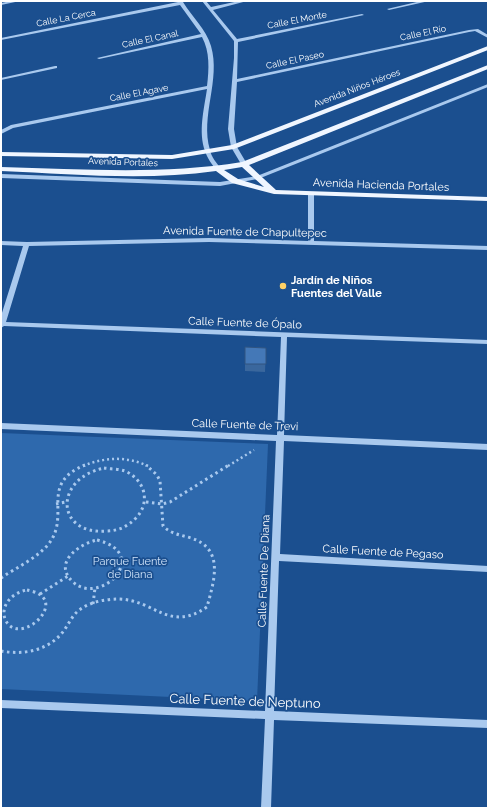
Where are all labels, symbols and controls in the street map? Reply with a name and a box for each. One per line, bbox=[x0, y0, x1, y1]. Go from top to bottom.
street label: Calle La Cerca bbox=[35, 7, 97, 29]
street label: Calle El Monte bbox=[267, 9, 328, 31]
street label: Calle El Río bbox=[399, 23, 447, 43]
street label: Calle El Canal bbox=[121, 28, 180, 50]
street label: Calle El Paseo bbox=[265, 49, 325, 71]
street label: Avenida Niños Héroes bbox=[312, 67, 402, 109]
street label: Calle El Agave bbox=[109, 82, 170, 104]
street label: Avenida Portales bbox=[88, 156, 159, 168]
street label: Avenida Hacienda Portales bbox=[313, 176, 449, 194]
street label: Avenida Fuente de Chapultepec bbox=[163, 224, 327, 240]
place label: Jardín de Niños Fuentes del Valle bbox=[291, 274, 382, 300]
marker: Jardín de Niños Fuentes del Valle bbox=[278, 281, 288, 291]
street label: Calle Fuente de Ópalo bbox=[188, 314, 303, 331]
street label: Calle Fuente de Trevi bbox=[191, 417, 299, 433]
street label: Calle Fuente De Diana bbox=[256, 514, 272, 628]
street label: Calle Fuente de Pegaso bbox=[322, 542, 444, 562]
park label: Parque Fuente de Diana bbox=[93, 555, 168, 581]
street label: Calle Fuente de Neptuno bbox=[169, 691, 321, 711]

